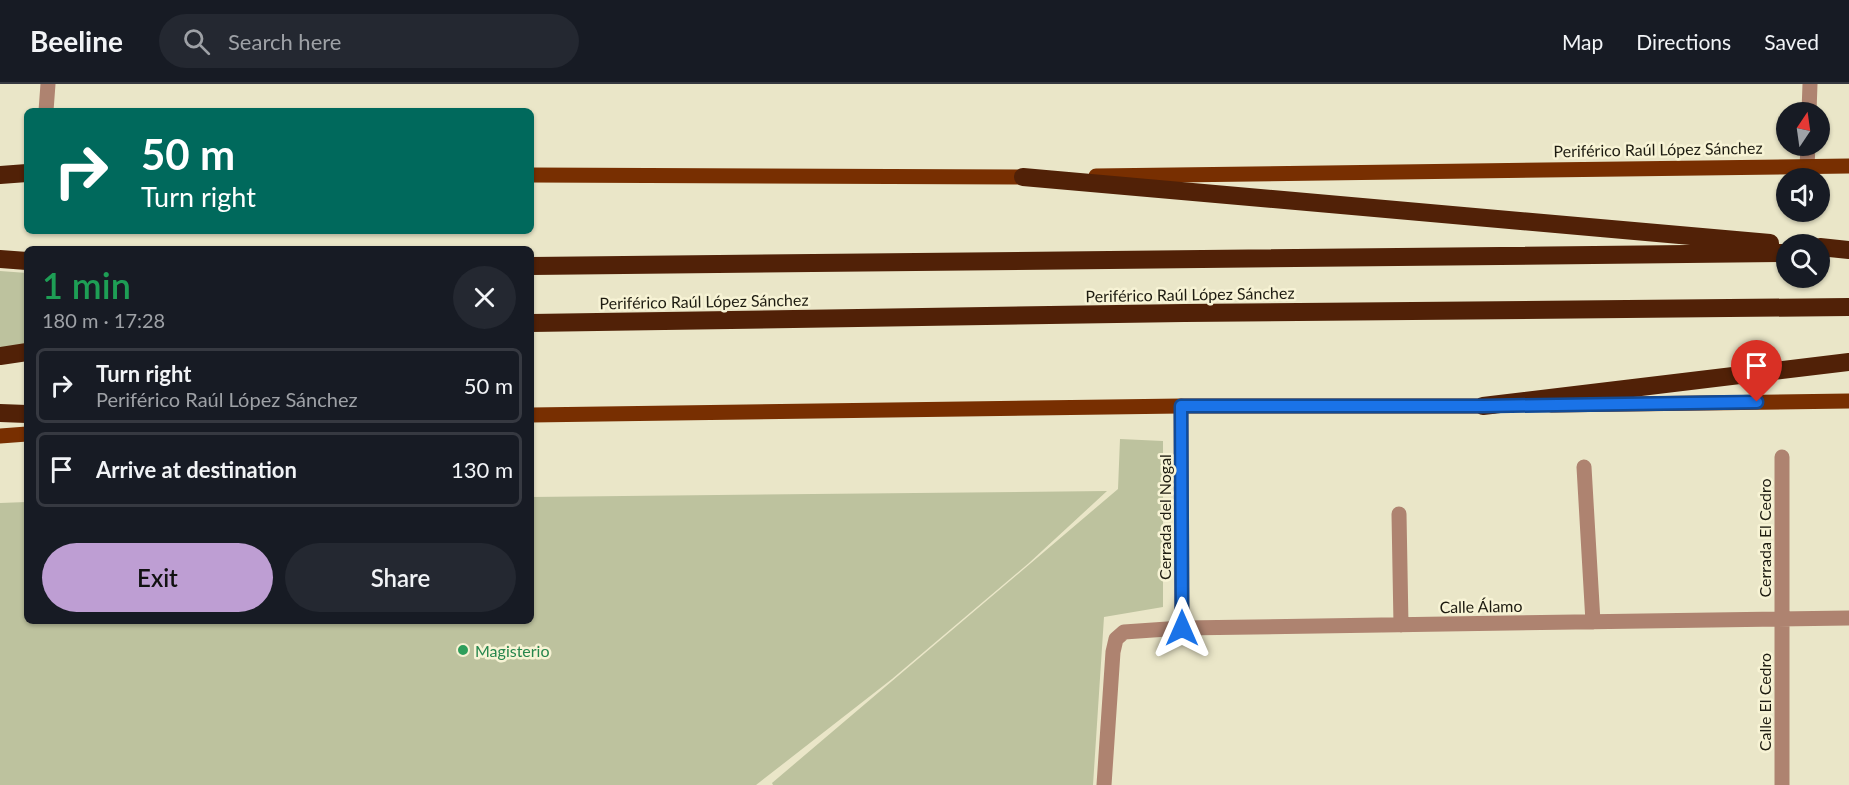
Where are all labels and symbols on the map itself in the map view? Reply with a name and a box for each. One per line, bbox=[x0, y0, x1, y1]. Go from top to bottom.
north arrow bbox=[1776, 102, 1830, 156]
street label: Periférico Raúl López Sánchez bbox=[1553, 138, 1763, 160]
street label: Periférico Raúl López Sánchez bbox=[1085, 283, 1295, 305]
street label: Periférico Raúl López Sánchez bbox=[599, 290, 809, 312]
pin bbox=[1731, 340, 1782, 402]
street label: Cerrada del Nogal bbox=[1155, 454, 1174, 580]
street label: Cerrada El Cedro bbox=[1755, 479, 1774, 598]
position arrow bbox=[1150, 596, 1214, 660]
street label: Calle Álamo bbox=[1439, 596, 1523, 616]
place label: Magisterio bbox=[475, 641, 550, 660]
marker: Magisterio bbox=[456, 643, 470, 657]
street label: Calle El Cedro bbox=[1755, 653, 1774, 751]

